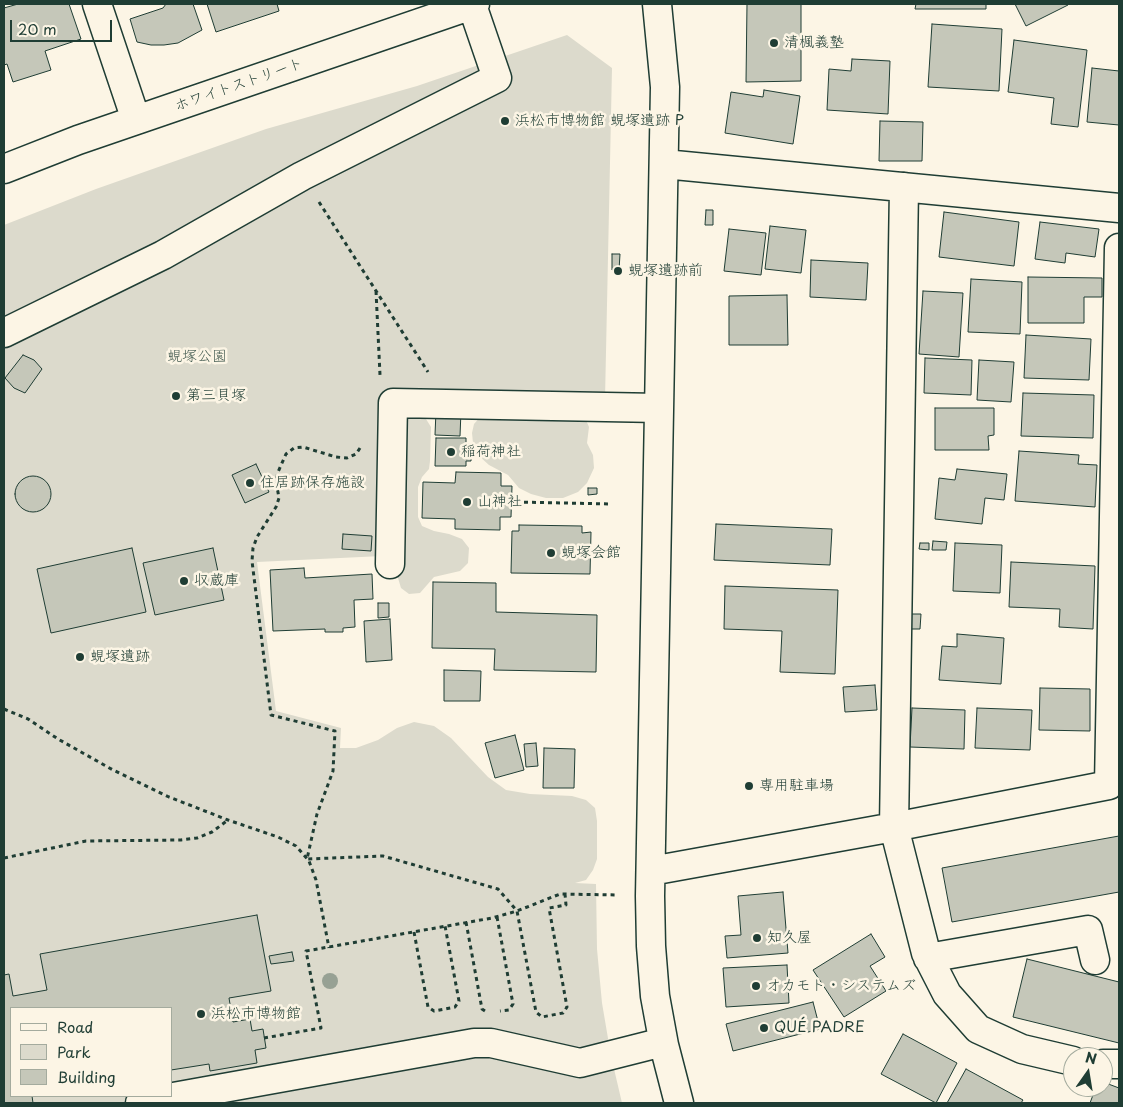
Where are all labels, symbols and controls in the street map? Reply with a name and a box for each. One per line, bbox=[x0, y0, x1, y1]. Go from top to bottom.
scale bar bbox=[12, 10, 115, 42]
text: 20 m bbox=[18, 17, 57, 40]
place label: 清楓義塾 bbox=[784, 34, 844, 52]
marker: 清楓義塾 bbox=[768, 37, 780, 49]
street label: ホワイトストリート bbox=[172, 55, 306, 115]
place label: 浜松市博物館 蜆塚遺跡 P bbox=[515, 112, 684, 130]
marker: 浜松市博物館 蜆塚遺跡 P bbox=[499, 115, 511, 127]
place label: 蜆塚遺跡前 bbox=[628, 262, 703, 280]
marker: 蜆塚遺跡前 bbox=[612, 265, 624, 277]
park label: 蜆塚公園 bbox=[167, 348, 227, 366]
place label: 第三貝塚 bbox=[186, 387, 246, 405]
marker: 第三貝塚 bbox=[170, 390, 182, 402]
place label: 稲荷神社 bbox=[461, 443, 521, 461]
marker: 稲荷神社 bbox=[445, 446, 457, 458]
place label: 住居跡保存施設 bbox=[260, 474, 365, 492]
marker: 住居跡保存施設 bbox=[244, 477, 256, 489]
place label: 山神社 bbox=[477, 493, 522, 511]
marker: 山神社 bbox=[461, 496, 473, 508]
place label: 蜆塚会館 bbox=[561, 544, 621, 562]
marker: 蜆塚会館 bbox=[545, 547, 557, 559]
place label: 収蔵庫 bbox=[194, 572, 239, 590]
marker: 収蔵庫 bbox=[178, 575, 190, 587]
place label: 蜆塚遺跡 bbox=[90, 648, 150, 666]
marker: 蜆塚遺跡 bbox=[74, 651, 86, 663]
place label: 専用駐車場 bbox=[759, 777, 834, 795]
marker: 専用駐車場 bbox=[743, 780, 755, 792]
place label: 知久屋 bbox=[767, 929, 812, 947]
marker: 知久屋 bbox=[751, 932, 763, 944]
place label: オカモト・システムズ bbox=[766, 977, 916, 995]
marker: オカモト・システムズ bbox=[750, 980, 762, 992]
place label: 浜松市博物館 bbox=[211, 1005, 301, 1023]
legend bbox=[10, 1007, 172, 1097]
marker: 浜松市博物館 bbox=[195, 1008, 207, 1020]
text: Road bbox=[57, 1015, 93, 1038]
place label: QUÉ PADRE bbox=[774, 1019, 865, 1037]
marker: QUÉ PADRE bbox=[758, 1022, 770, 1034]
text: Park bbox=[57, 1040, 91, 1063]
text: N bbox=[1083, 1046, 1099, 1069]
north arrow bbox=[1063, 1047, 1113, 1097]
text: Building bbox=[57, 1065, 116, 1088]

